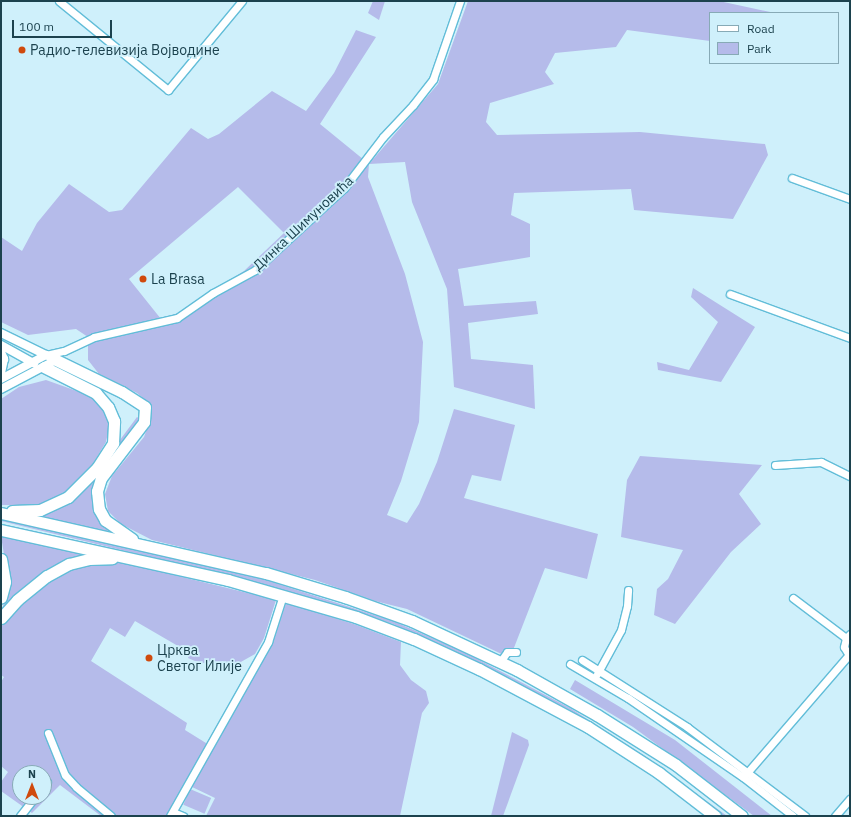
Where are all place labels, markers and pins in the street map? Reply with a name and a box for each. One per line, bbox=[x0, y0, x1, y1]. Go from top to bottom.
place label: Радио-телевизија Војводине bbox=[30, 42, 220, 58]
marker: Радио-телевизија Војводине bbox=[17, 45, 27, 55]
place label: La Brasa bbox=[151, 271, 205, 287]
marker: La Brasa bbox=[138, 274, 148, 284]
place label: Црква Светог Илије bbox=[157, 642, 242, 674]
marker: Црква Светог Илије bbox=[144, 653, 154, 663]

